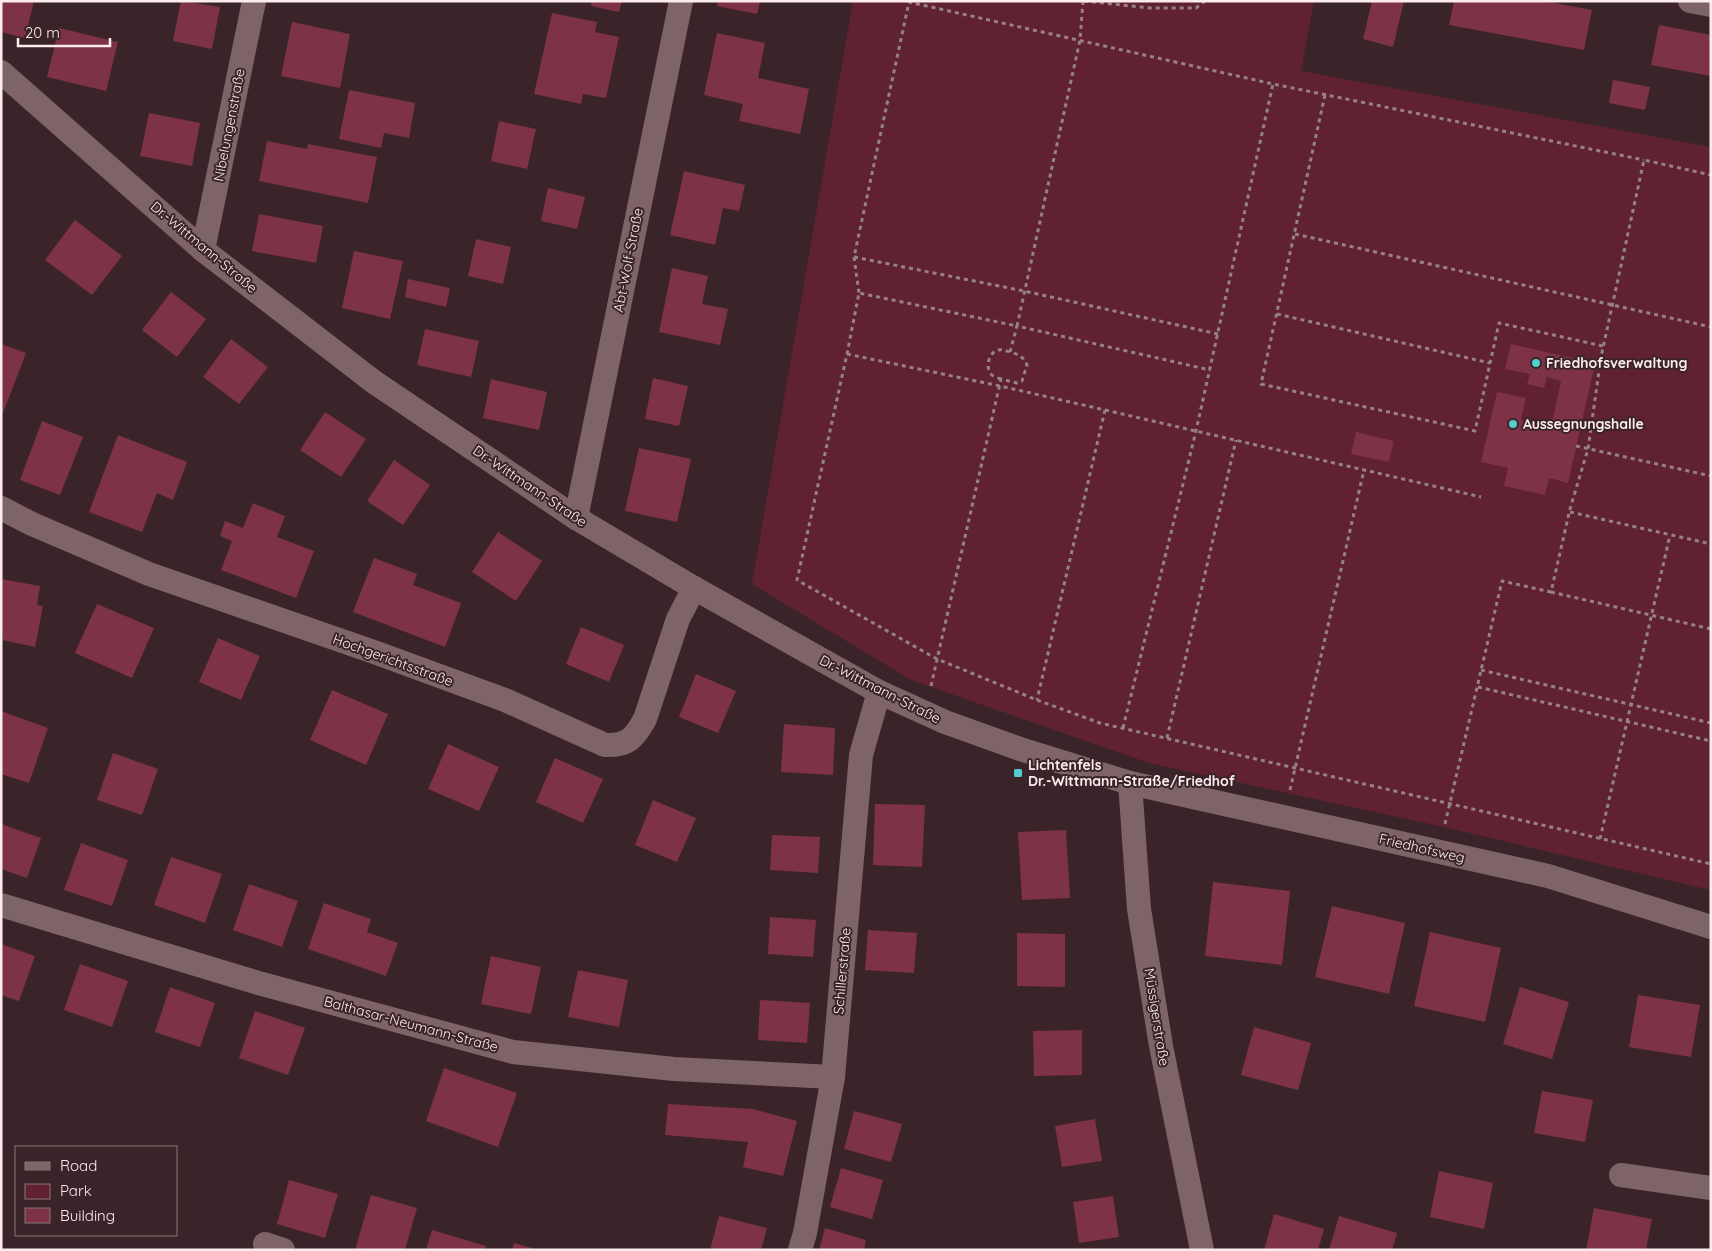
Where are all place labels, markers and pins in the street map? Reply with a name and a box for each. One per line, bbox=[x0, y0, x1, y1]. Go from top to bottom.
place label: Friedhofsverwaltung bbox=[1546, 354, 1687, 372]
marker: Friedhofsverwaltung bbox=[1530, 357, 1542, 369]
place label: Aussegnungshalle bbox=[1523, 415, 1644, 433]
marker: Aussegnungshalle bbox=[1507, 418, 1519, 430]
place label: Lichtenfels Dr.-Wittmann-Straße/Friedhof bbox=[1028, 756, 1236, 790]
marker: Lichtenfels Dr.-Wittmann-Straße/Friedhof bbox=[1012, 767, 1024, 779]

